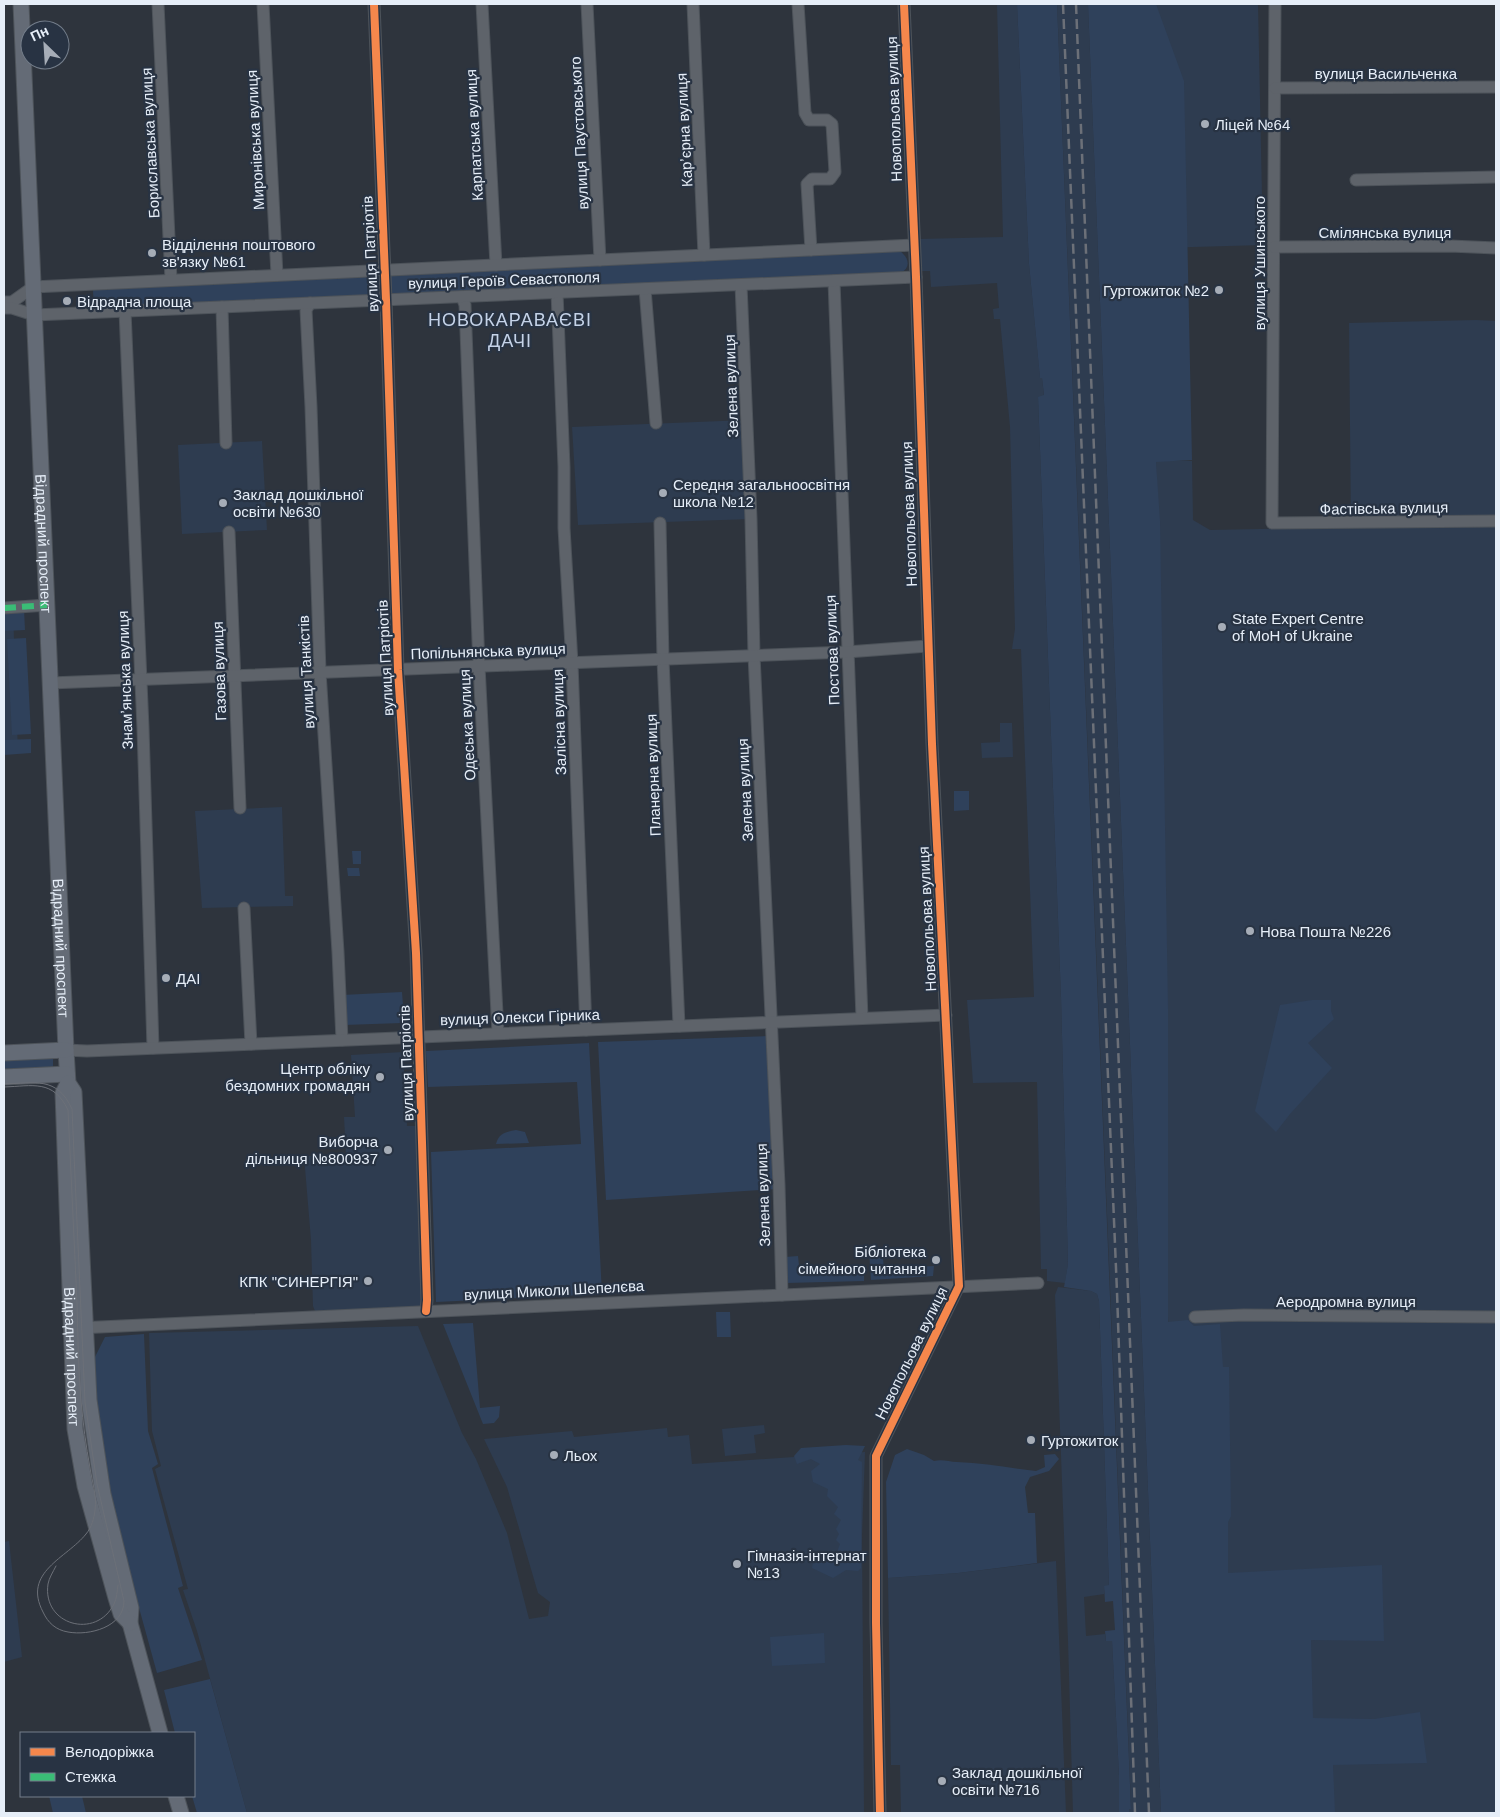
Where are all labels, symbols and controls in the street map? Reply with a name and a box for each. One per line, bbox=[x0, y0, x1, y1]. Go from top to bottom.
north arrow bbox=[20, 20, 70, 70]
text: Пн bbox=[28, 22, 51, 44]
street label: Новопольова вулиця bbox=[883, 36, 905, 182]
street label: вулиця Паустовського bbox=[566, 56, 592, 210]
street label: вулиця Васильченка bbox=[1315, 65, 1458, 82]
street label: Бориславська вулиця bbox=[138, 67, 162, 219]
street label: Миронівська вулиця bbox=[243, 69, 267, 211]
street label: Карпатська вулиця bbox=[462, 69, 486, 201]
street label: Карʼєрна вулиця bbox=[673, 73, 695, 187]
place label: Ліцей №64 bbox=[1215, 116, 1290, 133]
marker: Ліцей №64 bbox=[1199, 118, 1211, 130]
street label: вулиця Патріотів bbox=[358, 195, 382, 313]
street label: вулиця Ушинського bbox=[1251, 196, 1268, 330]
street label: Смілянська вулиця bbox=[1318, 224, 1452, 241]
place label: Відділення поштового зв'язку №61 bbox=[162, 236, 315, 270]
marker: Відділення поштового зв'язку №61 bbox=[146, 247, 158, 259]
street label: вулиця Героїв Севастополя bbox=[408, 268, 600, 292]
place label: Гуртожиток №2 bbox=[1103, 282, 1209, 299]
marker: Гуртожиток №2 bbox=[1213, 284, 1225, 296]
place label: Відрадна площа bbox=[77, 293, 192, 310]
marker: Відрадна площа bbox=[61, 295, 73, 307]
district label: НОВОКАРАВАЄВІ ДАЧІ bbox=[428, 310, 592, 351]
street label: Зелена вулиця bbox=[721, 334, 741, 438]
street label: Новопольова вулиця bbox=[898, 441, 920, 587]
street label: Відрадний проспект bbox=[33, 474, 56, 614]
place label: Середня загальноосвітня школа №12 bbox=[673, 476, 850, 510]
place label: Заклад дошкільної освіти №630 bbox=[233, 486, 364, 520]
marker: Середня загальноосвітня школа №12 bbox=[657, 487, 669, 499]
marker: Заклад дошкільної освіти №630 bbox=[217, 497, 229, 509]
street label: Фастівська вулиця bbox=[1320, 498, 1448, 518]
street label: Постова вулиця bbox=[822, 594, 842, 706]
street label: вулиця Патріотів bbox=[373, 599, 397, 717]
street label: Знамʼянська вулиця bbox=[114, 610, 136, 750]
place label: State Expert Centre of MoH of Ukraine bbox=[1232, 610, 1364, 644]
street label: вулиця Танкістів bbox=[295, 615, 317, 729]
street label: Газова вулиця bbox=[209, 621, 229, 721]
marker: State Expert Centre of MoH of Ukraine bbox=[1216, 621, 1228, 633]
street label: Попільнянська вулиця bbox=[410, 640, 566, 662]
street label: Одеська вулиця bbox=[456, 669, 478, 781]
street label: Залісна вулиця bbox=[549, 669, 569, 775]
street label: Планерна вулиця bbox=[642, 714, 664, 836]
street label: Зелена вулиця bbox=[734, 738, 756, 842]
street label: Новопольова вулиця bbox=[915, 846, 939, 992]
street label: Відрадний проспект bbox=[50, 878, 73, 1018]
place label: Нова Пошта №226 bbox=[1260, 923, 1391, 940]
marker: Нова Пошта №226 bbox=[1244, 925, 1256, 937]
place label: ДАІ bbox=[176, 970, 200, 987]
marker: ДАІ bbox=[160, 972, 172, 984]
street label: вулиця Патріотів bbox=[395, 1005, 417, 1121]
street label: вулиця Олекси Гірника bbox=[440, 1006, 601, 1028]
place label: Центр обліку бездомних громадян bbox=[225, 1060, 370, 1094]
marker: Центр обліку бездомних громадян bbox=[374, 1071, 386, 1083]
place label: Виборча дільниця №800937 bbox=[246, 1133, 379, 1167]
street label: Зелена вулиця bbox=[753, 1143, 773, 1247]
marker: Виборча дільниця №800937 bbox=[382, 1144, 394, 1156]
place label: Бібліотека сімейного читання bbox=[798, 1243, 927, 1277]
marker: Бібліотека сімейного читання bbox=[930, 1254, 942, 1266]
place label: КПК "СИНЕРГІЯ" bbox=[239, 1273, 358, 1290]
marker: КПК "СИНЕРГІЯ" bbox=[362, 1275, 374, 1287]
street label: вулиця Миколи Шепелєва bbox=[463, 1277, 645, 1303]
street label: Новопольова вулиця bbox=[872, 1284, 950, 1422]
street label: Відрадний проспект bbox=[61, 1287, 83, 1427]
street label: Аеродромна вулиця bbox=[1276, 1293, 1416, 1310]
place label: Гуртожиток bbox=[1041, 1432, 1119, 1449]
marker: Гуртожиток bbox=[1025, 1434, 1037, 1446]
place label: Льох bbox=[564, 1447, 598, 1464]
marker: Льох bbox=[548, 1449, 560, 1461]
place label: Гімназія-інтернат №13 bbox=[747, 1547, 867, 1581]
marker: Гімназія-інтернат №13 bbox=[731, 1558, 743, 1570]
legend bbox=[20, 1732, 195, 1797]
text: Велодоріжка bbox=[65, 1743, 154, 1760]
place label: Заклад дошкільної освіти №716 bbox=[952, 1764, 1083, 1798]
text: Стежка bbox=[65, 1768, 117, 1785]
marker: Заклад дошкільної освіти №716 bbox=[936, 1775, 948, 1787]

